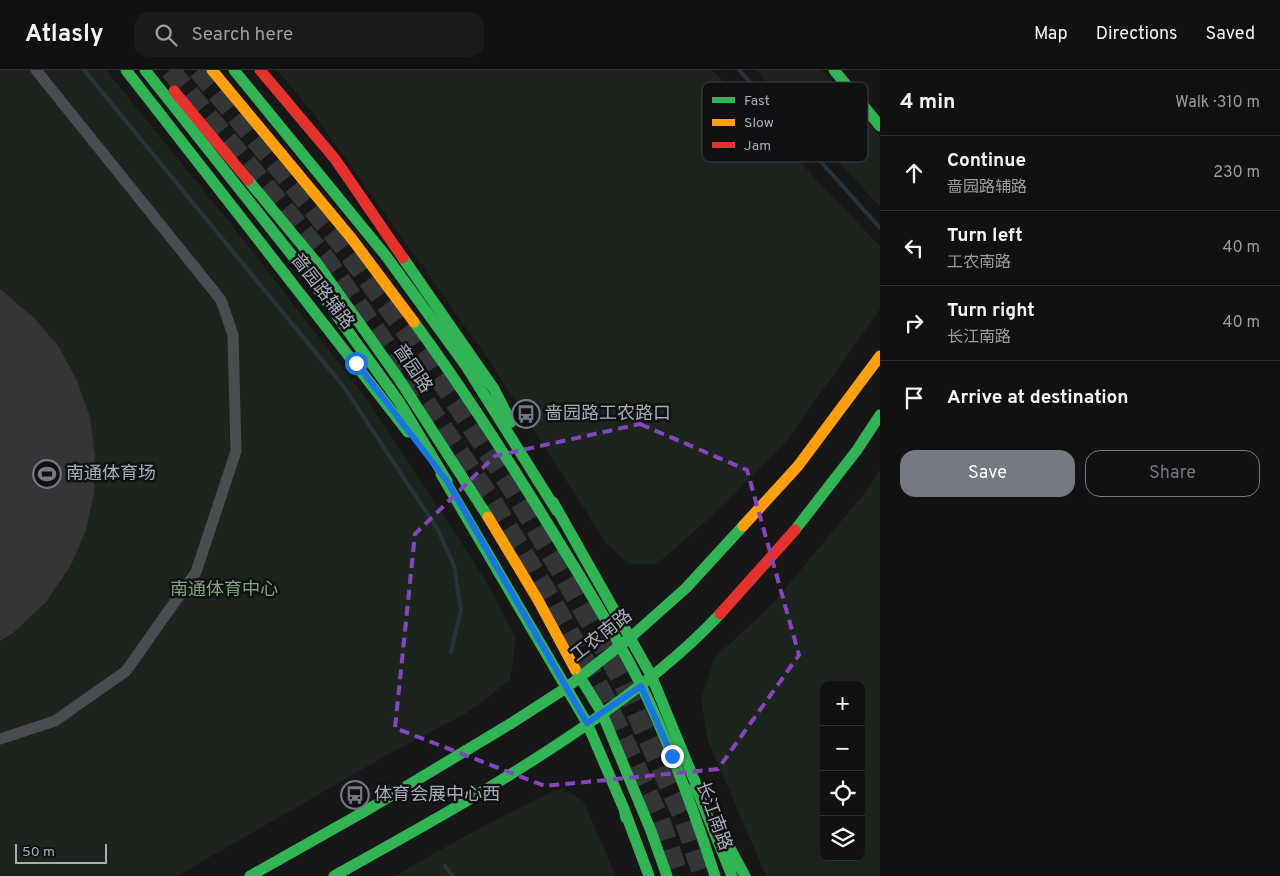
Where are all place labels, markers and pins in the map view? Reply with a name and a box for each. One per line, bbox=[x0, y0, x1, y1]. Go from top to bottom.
bus stop icon: 啬园路工农路口 bbox=[511, 399, 541, 429]
place label: 啬园路工农路口 bbox=[545, 403, 671, 426]
sports icon: 南通体育场 bbox=[32, 459, 62, 489]
place label: 南通体育场 bbox=[66, 463, 156, 486]
bus stop icon: 体育会展中心西 bbox=[340, 780, 370, 810]
place label: 体育会展中心西 bbox=[374, 784, 500, 807]

